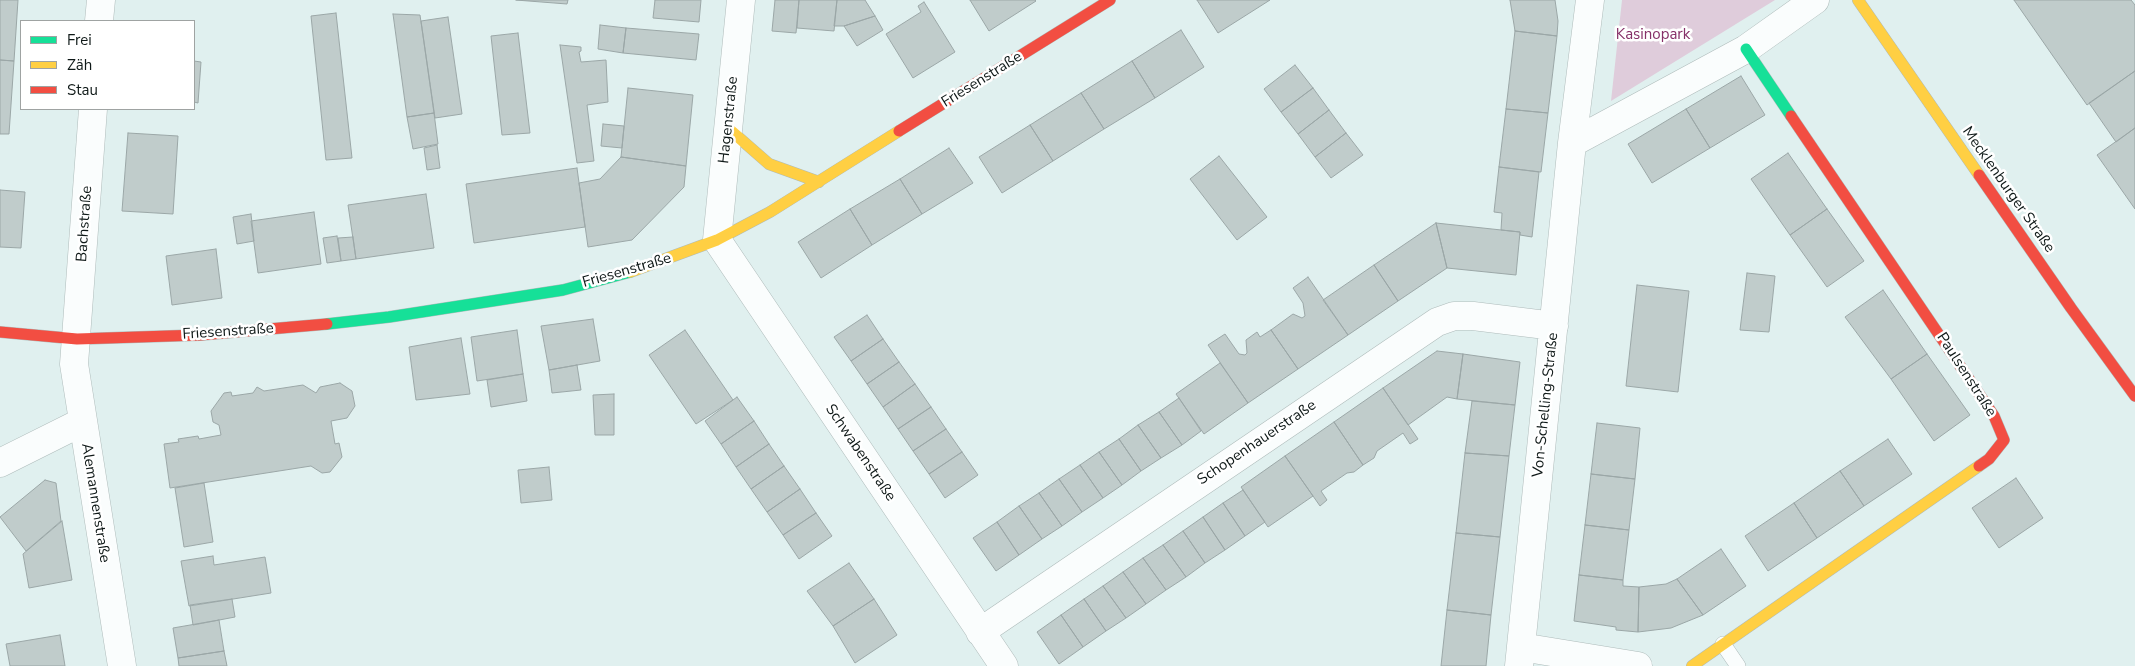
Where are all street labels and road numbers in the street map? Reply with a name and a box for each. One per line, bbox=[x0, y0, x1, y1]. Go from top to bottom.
street label: Friesenstraße bbox=[938, 48, 1026, 112]
street label: Hagenstraße bbox=[715, 76, 743, 164]
street label: Mecklenburger Straße bbox=[1958, 124, 2058, 256]
street label: Bachstraße bbox=[73, 185, 97, 263]
street label: Friesenstraße bbox=[581, 250, 673, 292]
street label: Friesenstraße bbox=[182, 320, 274, 344]
street label: Paulsenstraße bbox=[1932, 330, 2000, 420]
street label: Von-Schelling-Straße bbox=[1529, 332, 1563, 478]
street label: Schopenhauerstraße bbox=[1194, 397, 1320, 489]
street label: Schwabenstraße bbox=[821, 401, 899, 505]
street label: Alemannenstraße bbox=[77, 442, 113, 564]

